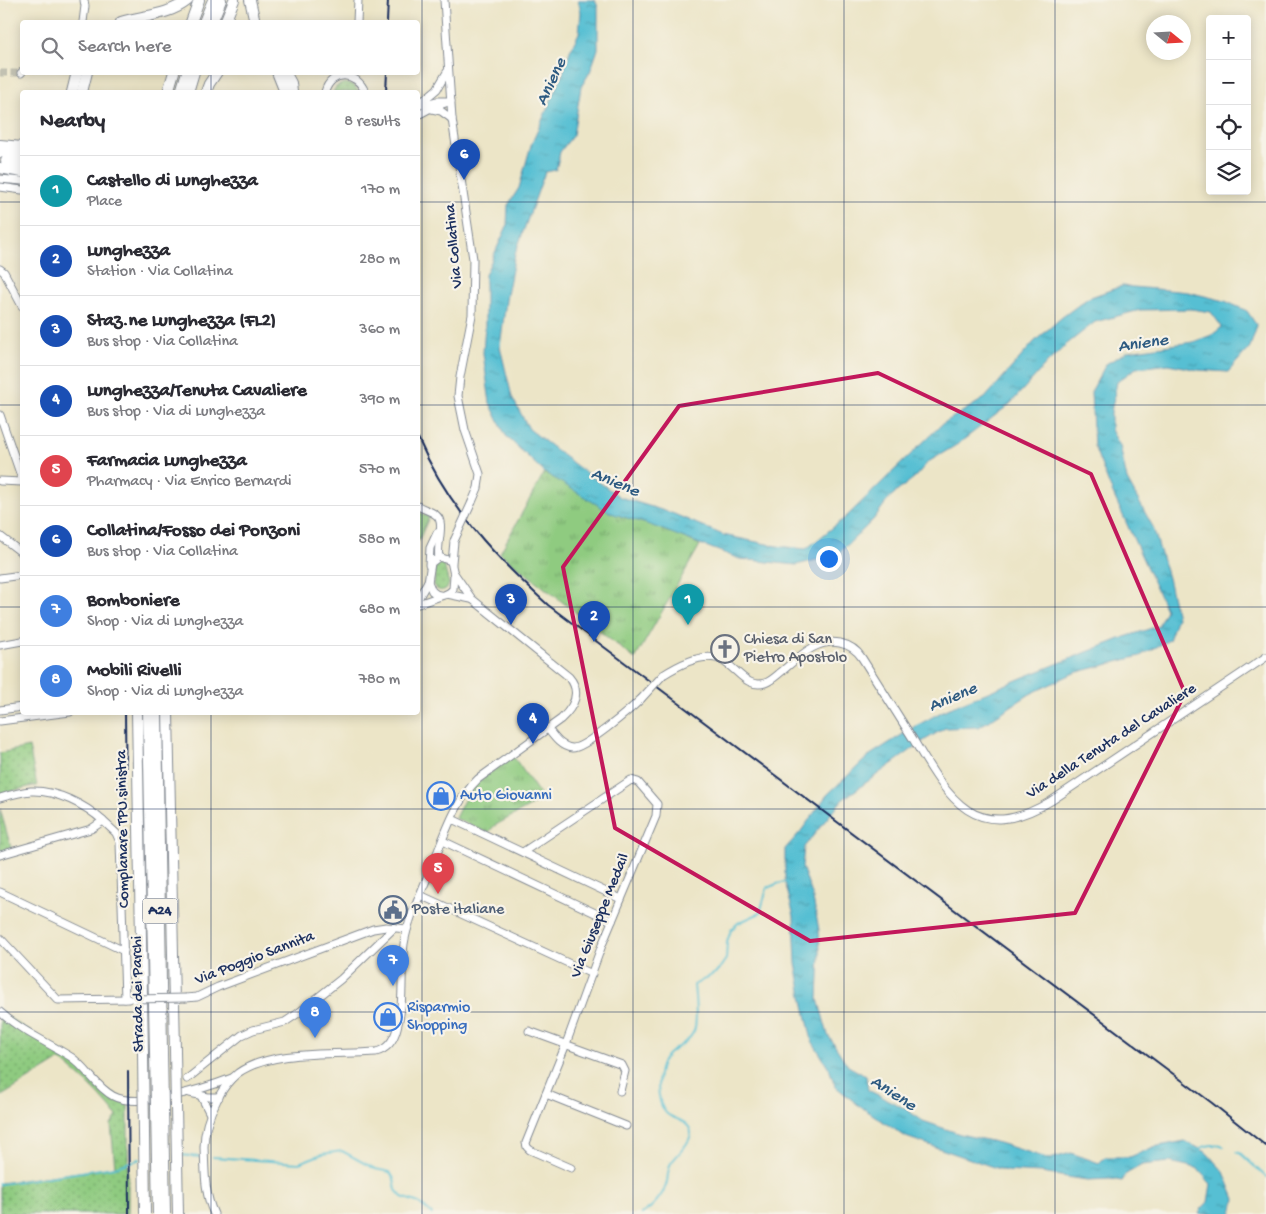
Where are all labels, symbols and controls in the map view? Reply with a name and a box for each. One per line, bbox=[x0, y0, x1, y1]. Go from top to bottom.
north arrow bbox=[1146, 15, 1191, 60]
map controls bbox=[1206, 15, 1251, 195]
button: + bbox=[1206, 15, 1251, 60]
search box bbox=[20, 20, 420, 75]
icon: search bbox=[38, 34, 66, 62]
text: Search here bbox=[78, 36, 172, 59]
water label: Aniene bbox=[532, 54, 572, 109]
button: − bbox=[1206, 60, 1251, 105]
button: locate bbox=[1206, 105, 1251, 150]
text: Nearby bbox=[40, 110, 105, 135]
text: 8 results bbox=[344, 113, 400, 132]
pin: 6 bbox=[448, 139, 480, 180]
button: layers bbox=[1206, 150, 1251, 195]
text: Castello di Lunghezza bbox=[87, 170, 258, 193]
text: 1 bbox=[53, 181, 59, 200]
text: 170 m bbox=[361, 181, 400, 200]
text: Place bbox=[87, 193, 122, 212]
street label: Via Collatina bbox=[442, 202, 468, 290]
text: Lunghezza bbox=[87, 240, 170, 263]
text: 2 bbox=[52, 251, 60, 270]
text: 280 m bbox=[359, 251, 400, 270]
text: Station · Via Collatina bbox=[87, 263, 233, 282]
text: Staz.ne Lunghezza (FL2) bbox=[87, 310, 276, 333]
text: 3 bbox=[52, 321, 60, 340]
text: 360 m bbox=[359, 321, 400, 340]
water label: Aniene bbox=[1117, 330, 1170, 358]
text: Bus stop · Via Collatina bbox=[87, 333, 238, 352]
text: Lunghezza/Tenuta Cavaliere bbox=[87, 380, 307, 403]
text: 4 bbox=[52, 391, 60, 410]
text: 390 m bbox=[359, 391, 400, 410]
text: Bus stop · Via di Lunghezza bbox=[87, 403, 265, 422]
text: Farmacia Lunghezza bbox=[87, 450, 247, 473]
text: 5 bbox=[52, 461, 60, 480]
text: 570 m bbox=[359, 461, 400, 480]
water label: Aniene bbox=[588, 464, 643, 503]
text: Pharmacy · Via Enrico Bernardi bbox=[87, 473, 292, 492]
text: Collatina/Fosso dei Ponzoni bbox=[87, 520, 300, 543]
text: 6 bbox=[52, 531, 60, 550]
text: 580 m bbox=[359, 531, 400, 550]
text: Bus stop · Via Collatina bbox=[87, 543, 238, 562]
your location bbox=[816, 546, 842, 572]
pin: 3 bbox=[495, 584, 527, 625]
pin: 1 bbox=[672, 584, 704, 625]
text: Bomboniere bbox=[87, 590, 179, 613]
text: 7 bbox=[52, 601, 60, 620]
text: 680 m bbox=[359, 601, 400, 620]
pin: 2 bbox=[578, 601, 610, 642]
text: Shop · Via di Lunghezza bbox=[87, 613, 243, 632]
place label: Chiesa di San Pietro Apostolo bbox=[743, 631, 847, 668]
church icon: Chiesa di San Pietro Apostolo bbox=[710, 634, 740, 664]
text: Mobili Rivelli bbox=[87, 660, 182, 683]
text: 8 bbox=[52, 671, 60, 690]
text: 780 m bbox=[359, 671, 400, 690]
water label: Aniene bbox=[926, 678, 981, 717]
street label: Via della Tenuta del Cavaliere bbox=[1023, 680, 1201, 805]
text: Shop · Via di Lunghezza bbox=[87, 683, 243, 702]
pin: 4 bbox=[517, 703, 549, 744]
street label: Complanare TPU sinistra bbox=[113, 749, 135, 908]
shop icon: Auto Giovanni bbox=[426, 781, 456, 811]
place label: Auto Giovanni bbox=[460, 787, 552, 806]
street label: Via Giuseppe Medail bbox=[567, 851, 635, 982]
pin: 5 bbox=[422, 853, 454, 894]
public building icon: Poste italiane bbox=[378, 895, 408, 925]
road number: A24 bbox=[142, 898, 178, 924]
place label: Poste italiane bbox=[411, 901, 505, 920]
street label: Via Poggio Sannita bbox=[192, 927, 318, 991]
street label: Strada dei Parchi bbox=[128, 936, 150, 1052]
pin: 7 bbox=[377, 945, 409, 986]
pin: 8 bbox=[299, 997, 331, 1038]
place label: Risparmio Shopping bbox=[407, 999, 470, 1036]
shop icon: Risparmio Shopping bbox=[373, 1002, 403, 1032]
water label: Aniene bbox=[866, 1072, 920, 1117]

